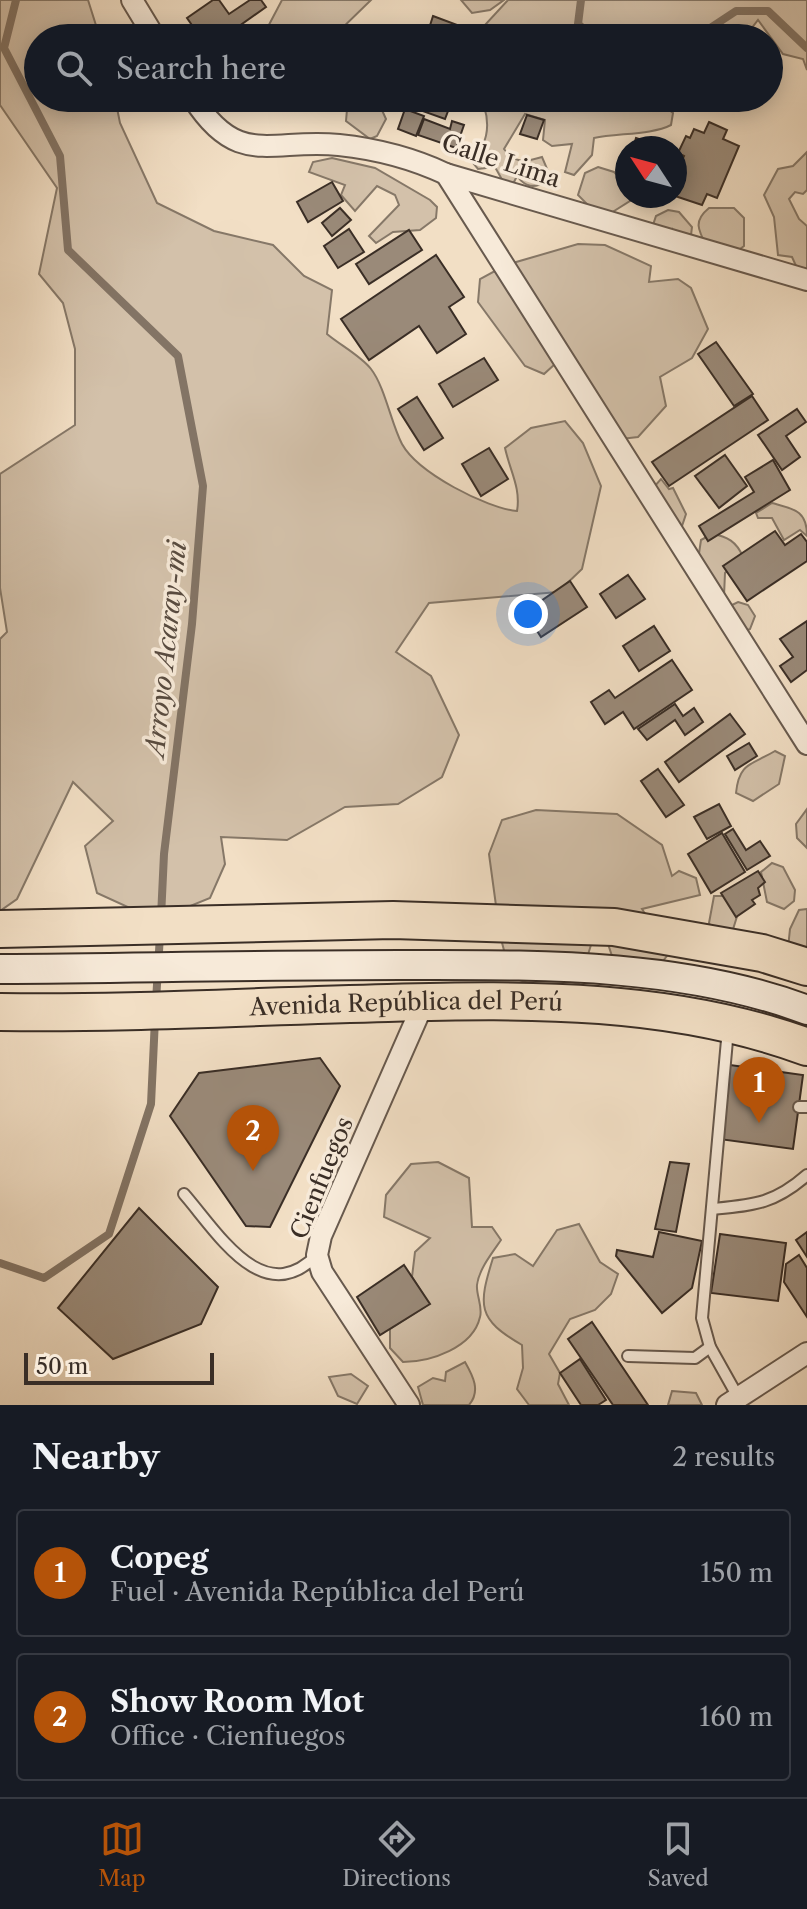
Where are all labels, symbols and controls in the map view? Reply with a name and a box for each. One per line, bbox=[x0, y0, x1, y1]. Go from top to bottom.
search box bbox=[24, 24, 783, 112]
icon: search bbox=[52, 46, 96, 90]
text: Search here bbox=[116, 50, 286, 87]
street label: Calle Lima bbox=[438, 128, 565, 193]
north arrow bbox=[615, 136, 687, 208]
water label: Arroyo Acaray-mi bbox=[138, 538, 193, 762]
your location bbox=[508, 594, 548, 634]
street label: Avenida República del Perú bbox=[248, 986, 564, 1021]
pin: 1 bbox=[733, 1057, 785, 1123]
pin: 2 bbox=[227, 1105, 279, 1171]
street label: Cienfuegos bbox=[284, 1113, 359, 1243]
scale bar bbox=[24, 1349, 214, 1385]
text: 50 m bbox=[36, 1353, 88, 1380]
text: Nearby bbox=[32, 1436, 160, 1478]
text: 2 results bbox=[672, 1441, 775, 1473]
text: Copeg bbox=[110, 1539, 209, 1576]
text: 1 bbox=[54, 1557, 66, 1589]
text: 150 m bbox=[700, 1557, 773, 1589]
text: Fuel · Avenida República del Perú bbox=[110, 1576, 524, 1608]
text: Show Room Mot bbox=[110, 1683, 364, 1720]
text: 2 bbox=[52, 1701, 68, 1733]
text: 160 m bbox=[699, 1701, 773, 1733]
text: Office · Cienfuegos bbox=[110, 1720, 346, 1752]
tab: Map bbox=[98, 1817, 146, 1892]
tab: Directions bbox=[342, 1817, 451, 1892]
tab: Saved bbox=[648, 1817, 709, 1892]

